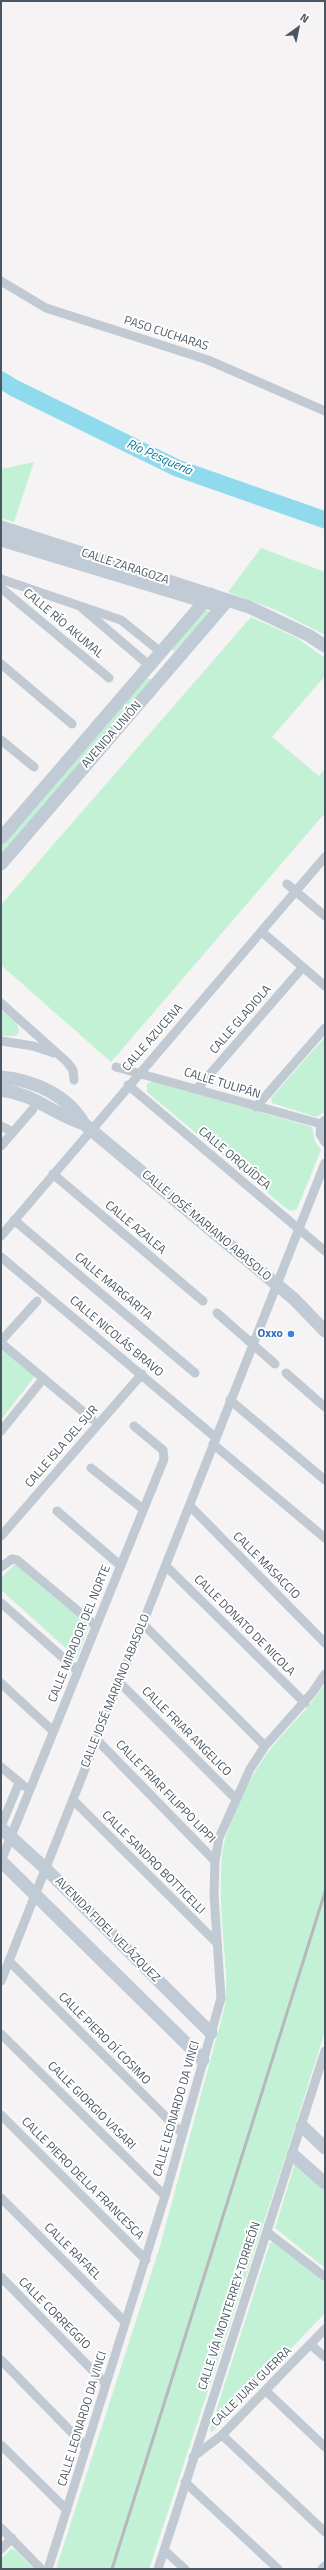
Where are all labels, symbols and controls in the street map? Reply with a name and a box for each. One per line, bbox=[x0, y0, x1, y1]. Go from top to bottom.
north arrow bbox=[278, 8, 318, 48]
text: N bbox=[297, 9, 312, 27]
street label: PASO CUCHARAS bbox=[122, 314, 210, 354]
water label: Río Pesquería bbox=[124, 437, 194, 479]
street label: CALLE ZARAGOZA bbox=[79, 546, 171, 588]
street label: CALLE RÍO AKUMAL bbox=[20, 586, 106, 662]
street label: AVENIDA UNIÓN bbox=[79, 699, 145, 771]
street label: CALLE GLADIOLA bbox=[207, 983, 275, 1057]
street label: CALLE AZUCENA bbox=[120, 1002, 186, 1074]
street label: CALLE TULIPÁN bbox=[182, 1066, 262, 1102]
street label: CALLE ORQUÍDEA bbox=[195, 1125, 273, 1193]
street label: CALLE JOSÉ MARIANO ABASOLO bbox=[138, 1168, 274, 1284]
street label: CALLE AZALEA bbox=[102, 1198, 168, 1258]
street label: CALLE MARGARITA bbox=[71, 1250, 155, 1324]
street label: CALLE NICOLÁS BRAVO bbox=[66, 1294, 166, 1380]
place label: Oxxo bbox=[258, 1327, 283, 1341]
marker: Oxxo bbox=[286, 1329, 296, 1339]
street label: CALLE ISLA DEL SUR bbox=[23, 1403, 101, 1491]
street label: CALLE MASACCIO bbox=[230, 1530, 302, 1602]
street label: CALLE MIRADOR DEL NORTE bbox=[46, 1563, 114, 1705]
street label: CALLE DONATO DE NICOLA bbox=[191, 1573, 297, 1679]
street label: CALLE JOSÉ MARIANO ABASOLO bbox=[79, 1612, 153, 1770]
street label: CALLE FRIAR ANGELICO bbox=[138, 1684, 234, 1780]
street label: CALLE FRIAR FILIPPO LIPPI bbox=[112, 1738, 218, 1846]
street label: CALLE SANDRO BOTTICELLI bbox=[98, 1808, 208, 1918]
street label: AVENIDA FIDEL VELÁZQUEZ bbox=[52, 1875, 162, 1985]
street label: CALLE PIERO DÍ COSIMO bbox=[55, 1990, 153, 2088]
street label: CALLE LEONARDO DA VINCI bbox=[151, 2039, 203, 2179]
street label: CALLE GIORGIO VASARI bbox=[44, 2059, 138, 2153]
street label: CALLE PIERO DELLA FRANCESCA bbox=[18, 2115, 146, 2243]
street label: CALLE VÍA MONTERREY-TORREÓN bbox=[196, 2220, 264, 2392]
street label: CALLE RAFAEL bbox=[41, 2221, 103, 2283]
street label: CALLE CORREGGIO bbox=[15, 2275, 93, 2353]
street label: CALLE JUAN GUERRA bbox=[209, 2344, 295, 2430]
street label: CALLE LEONARDO DA VINCI bbox=[56, 2350, 110, 2488]

